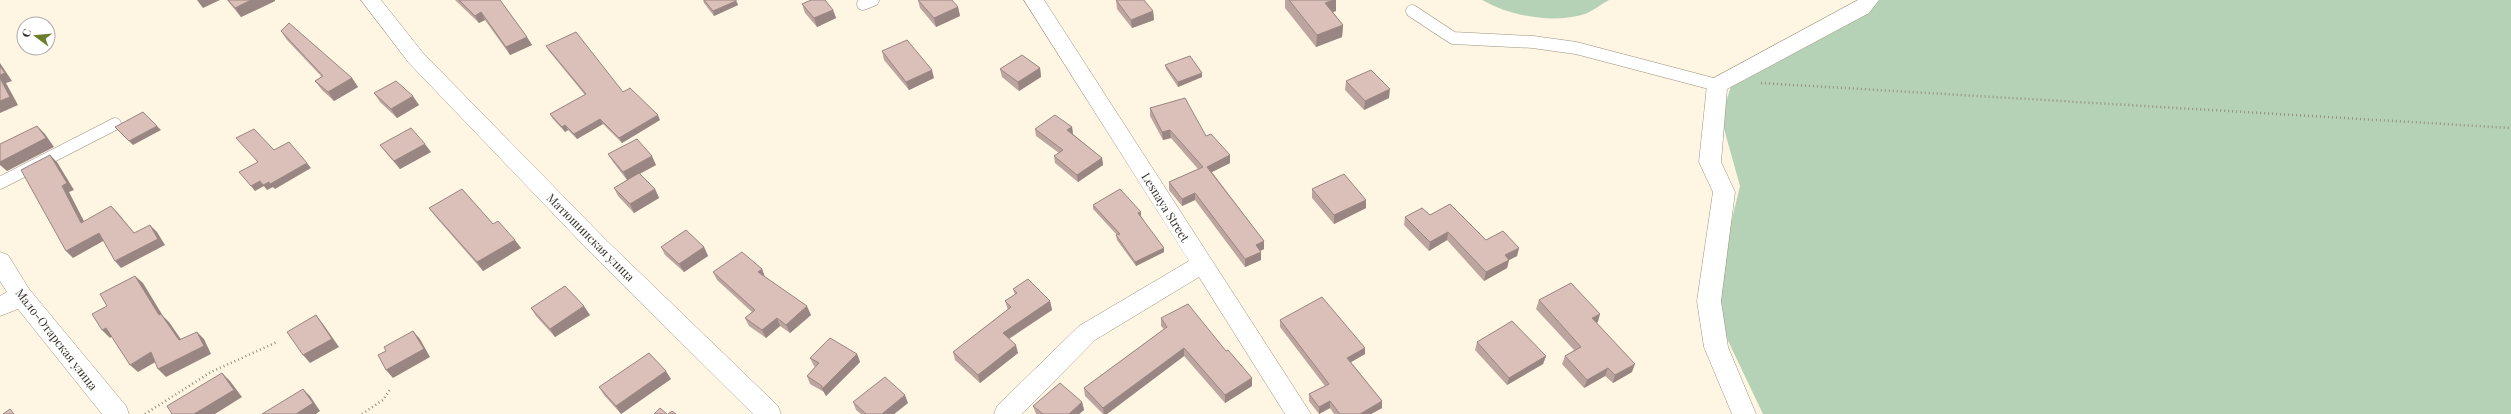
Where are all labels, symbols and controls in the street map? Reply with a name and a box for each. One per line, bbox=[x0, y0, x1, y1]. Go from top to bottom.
north arrow bbox=[16, 16, 56, 56]
text: С bbox=[18, 27, 34, 39]
street label: Lesnaya Street bbox=[1138, 169, 1194, 245]
street label: Матюшинская улица bbox=[544, 190, 638, 284]
street label: Мало-Отарская улица bbox=[12, 285, 102, 393]

